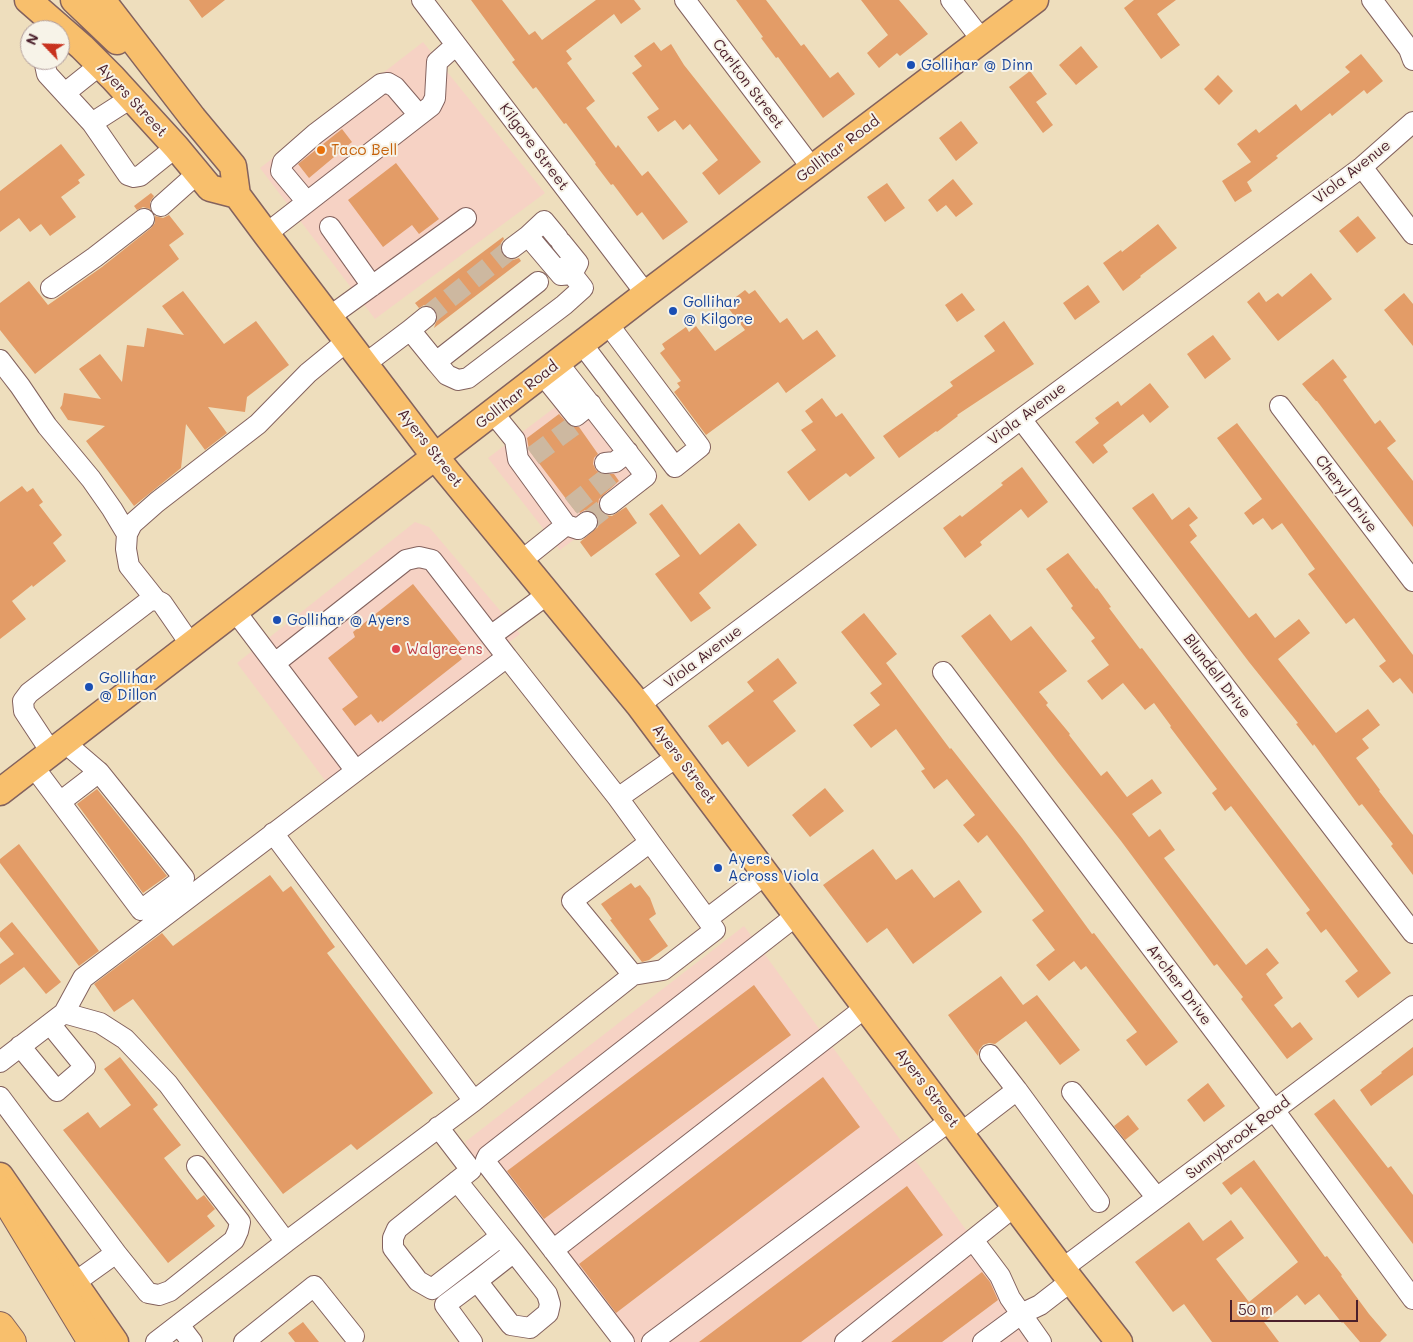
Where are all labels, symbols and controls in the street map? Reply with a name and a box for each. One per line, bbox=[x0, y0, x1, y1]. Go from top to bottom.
north arrow bbox=[20, 20, 70, 70]
text: N bbox=[21, 30, 43, 48]
street label: Carlton Street bbox=[708, 36, 788, 132]
place label: Gollihar @ Dinn bbox=[921, 56, 1033, 74]
street label: Ayers Street bbox=[93, 59, 171, 141]
marker: Gollihar @ Dinn bbox=[905, 59, 917, 71]
street label: Kilgore Street bbox=[495, 100, 573, 194]
street label: Gollihar Road bbox=[793, 112, 883, 186]
street label: Viola Avenue bbox=[1310, 136, 1394, 208]
place label: Taco Bell bbox=[331, 141, 397, 159]
marker: Taco Bell bbox=[315, 144, 327, 156]
place label: Gollihar @ Kilgore bbox=[683, 293, 753, 328]
marker: Gollihar @ Kilgore bbox=[667, 305, 679, 317]
street label: Gollihar Road bbox=[472, 357, 562, 433]
street label: Viola Avenue bbox=[984, 379, 1070, 449]
street label: Ayers Street bbox=[394, 405, 466, 491]
street label: Cheryl Drive bbox=[1311, 452, 1381, 536]
place label: Gollihar @ Ayers bbox=[287, 611, 410, 629]
marker: Gollihar @ Ayers bbox=[271, 614, 283, 626]
street label: Viola Avenue bbox=[660, 622, 746, 692]
street label: Blundell Drive bbox=[1180, 631, 1254, 721]
place label: Walgreens bbox=[406, 640, 483, 658]
marker: Walgreens bbox=[390, 643, 402, 655]
place label: Gollihar @ Dillon bbox=[99, 669, 157, 704]
marker: Gollihar @ Dillon bbox=[83, 681, 95, 693]
street label: Ayers Street bbox=[648, 721, 720, 807]
place label: Ayers Across Viola bbox=[728, 850, 819, 885]
marker: Ayers Across Viola bbox=[712, 862, 724, 874]
street label: Archer Drive bbox=[1143, 941, 1215, 1029]
street label: Ayers Street bbox=[891, 1045, 963, 1131]
street label: Sunnybrook Road bbox=[1182, 1093, 1294, 1183]
scale bar bbox=[1233, 1290, 1360, 1322]
text: 50 m bbox=[1238, 1299, 1273, 1319]

